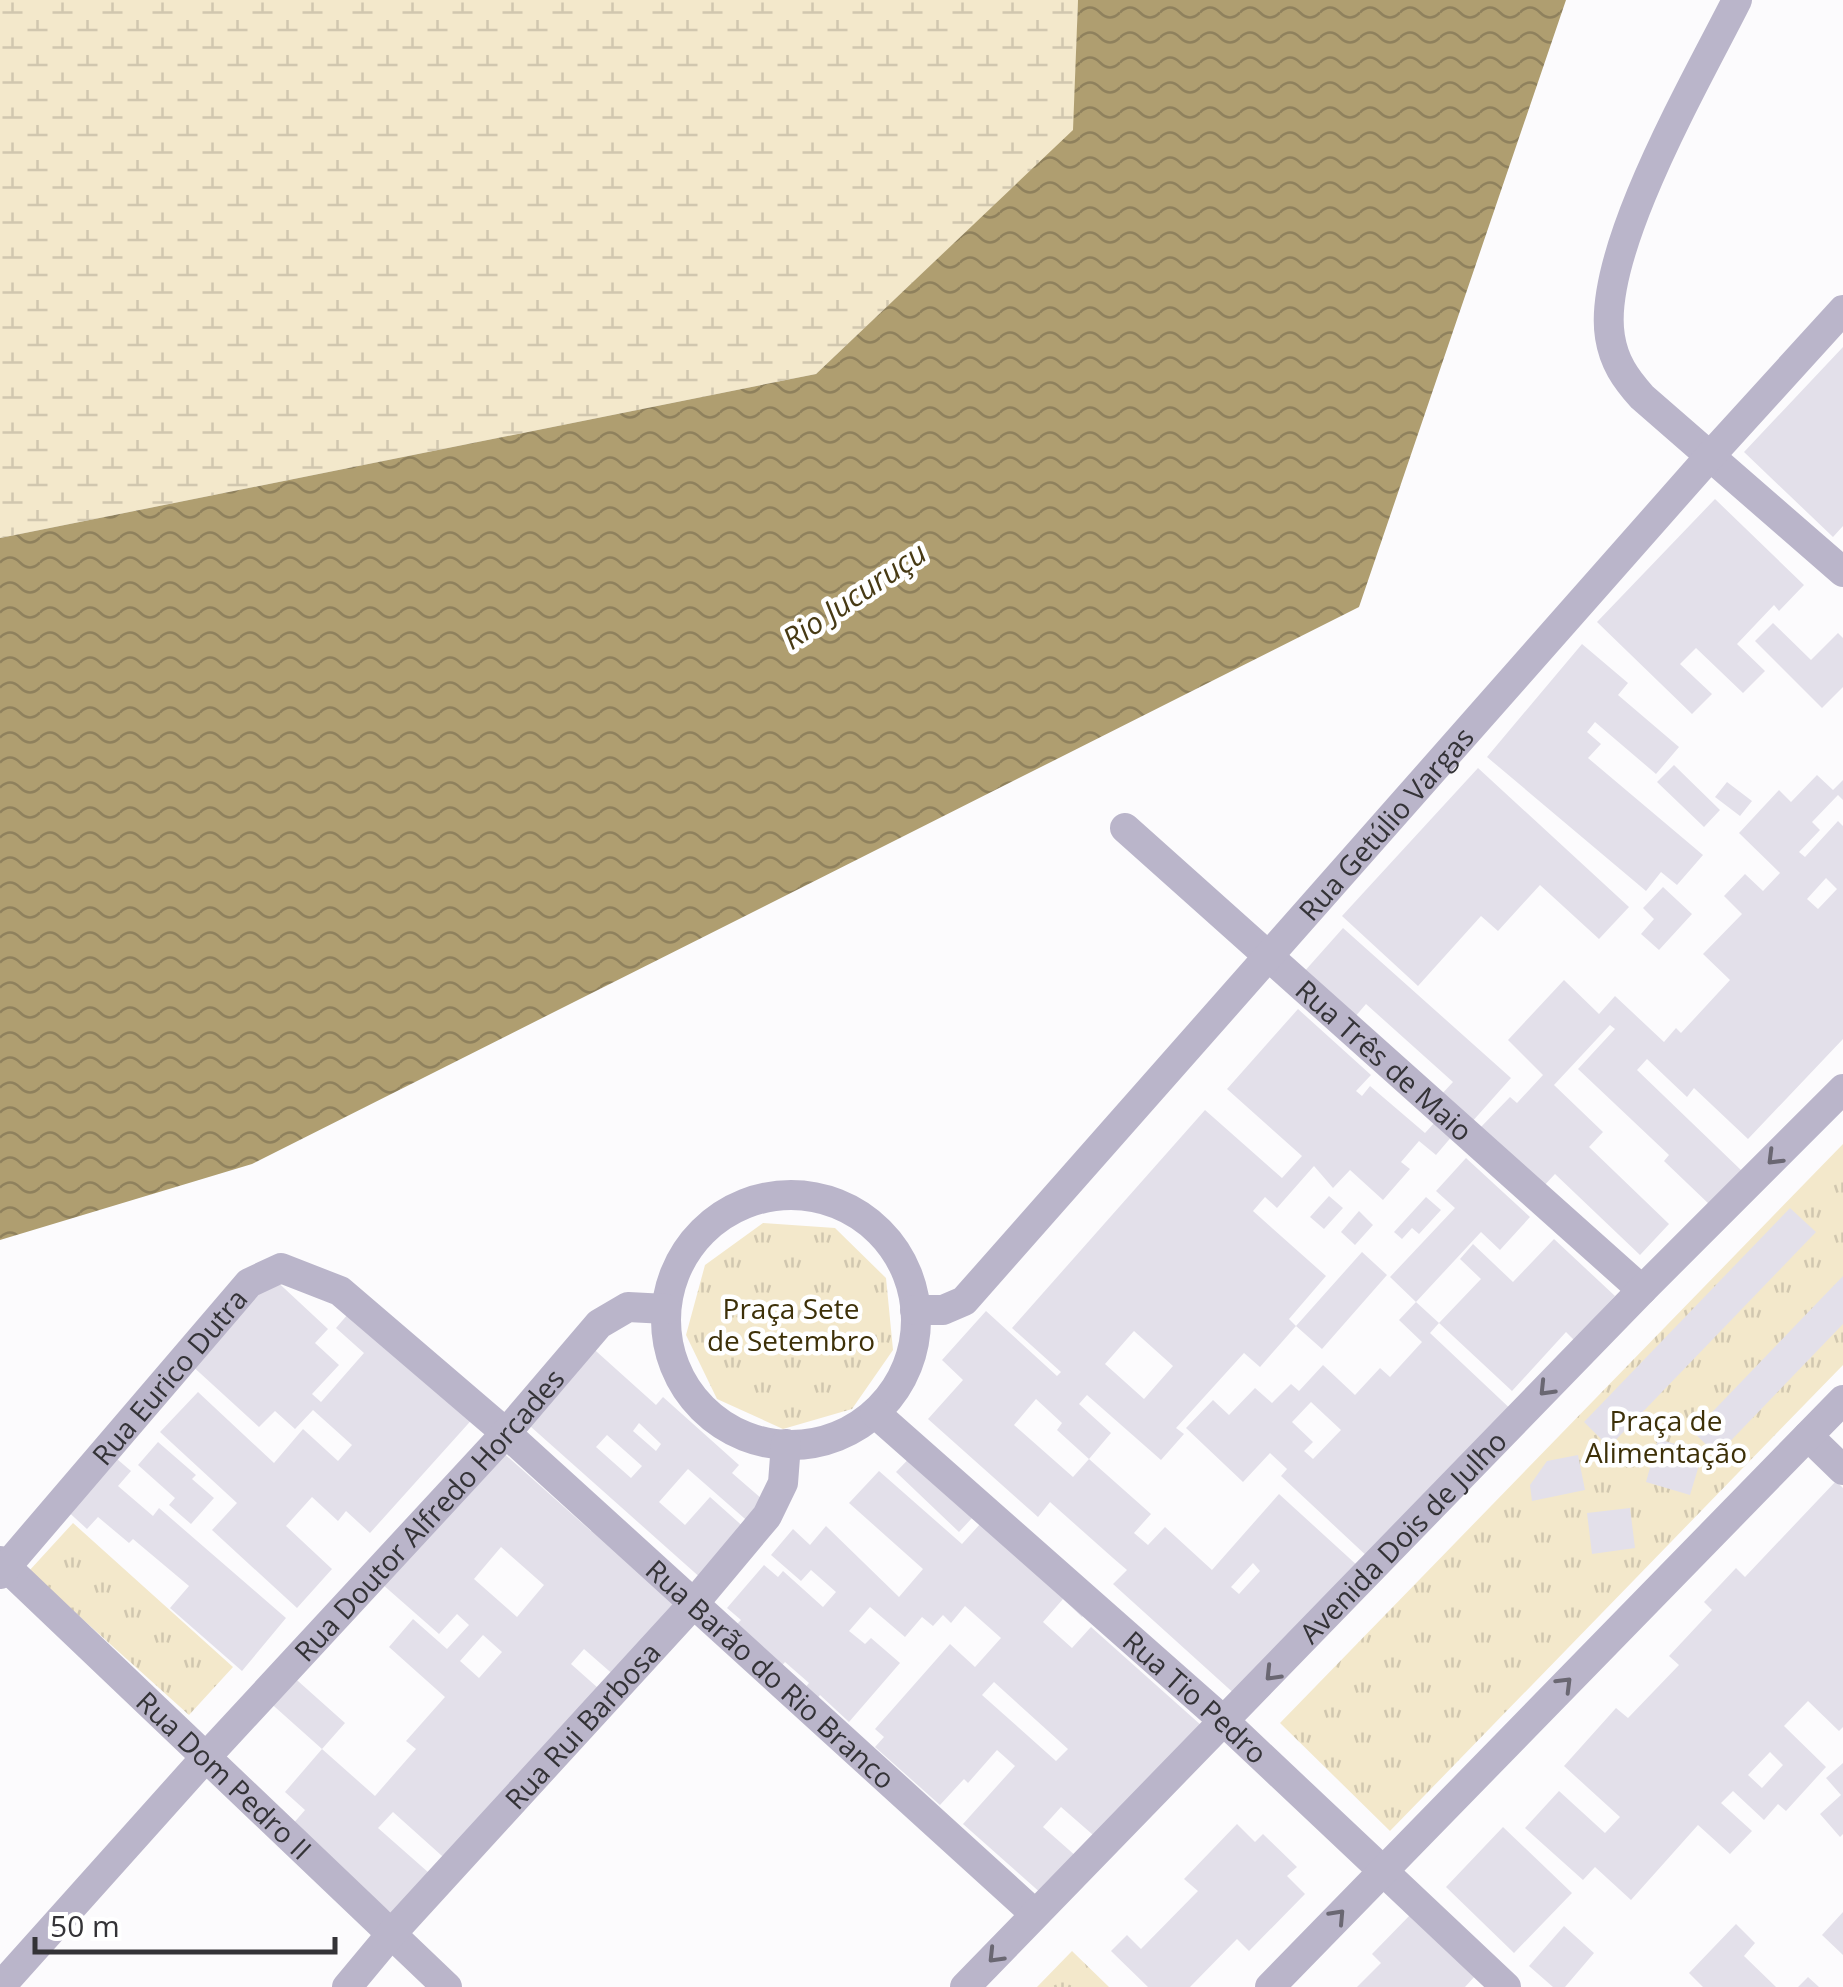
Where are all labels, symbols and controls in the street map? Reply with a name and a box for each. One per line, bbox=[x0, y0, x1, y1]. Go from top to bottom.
water label: Rio Jucuruçu bbox=[774, 532, 934, 658]
street label: Rua Getúlio Vargas bbox=[1290, 718, 1482, 928]
street label: Rua Três de Maio bbox=[1288, 971, 1481, 1149]
one-way arrow bbox=[1768, 1146, 1786, 1164]
street label: Rua Eurico Dutra bbox=[83, 1280, 255, 1473]
park label: Praça Sete de Setembro bbox=[707, 1289, 875, 1359]
street label: Rua Doutor Alfredo Horcades bbox=[285, 1360, 572, 1669]
one-way arrow bbox=[1540, 1378, 1558, 1396]
park label: Praça de Alimentação bbox=[1585, 1401, 1747, 1471]
street label: Avenida Dois de Julho bbox=[1291, 1422, 1515, 1651]
street label: Rua Barão do Rio Branco bbox=[638, 1551, 904, 1797]
street label: Rua Tio Pedro bbox=[1115, 1622, 1276, 1772]
street label: Rua Rui Barbosa bbox=[496, 1633, 669, 1817]
one-way arrow bbox=[1266, 1662, 1284, 1680]
one-way arrow bbox=[1553, 1677, 1571, 1695]
street label: Rua Dom Pedro II bbox=[129, 1682, 320, 1867]
scale bar bbox=[35, 1892, 335, 1954]
text: 50 m bbox=[50, 1905, 120, 1946]
one-way arrow bbox=[1326, 1910, 1344, 1928]
one-way arrow bbox=[989, 1944, 1007, 1962]

